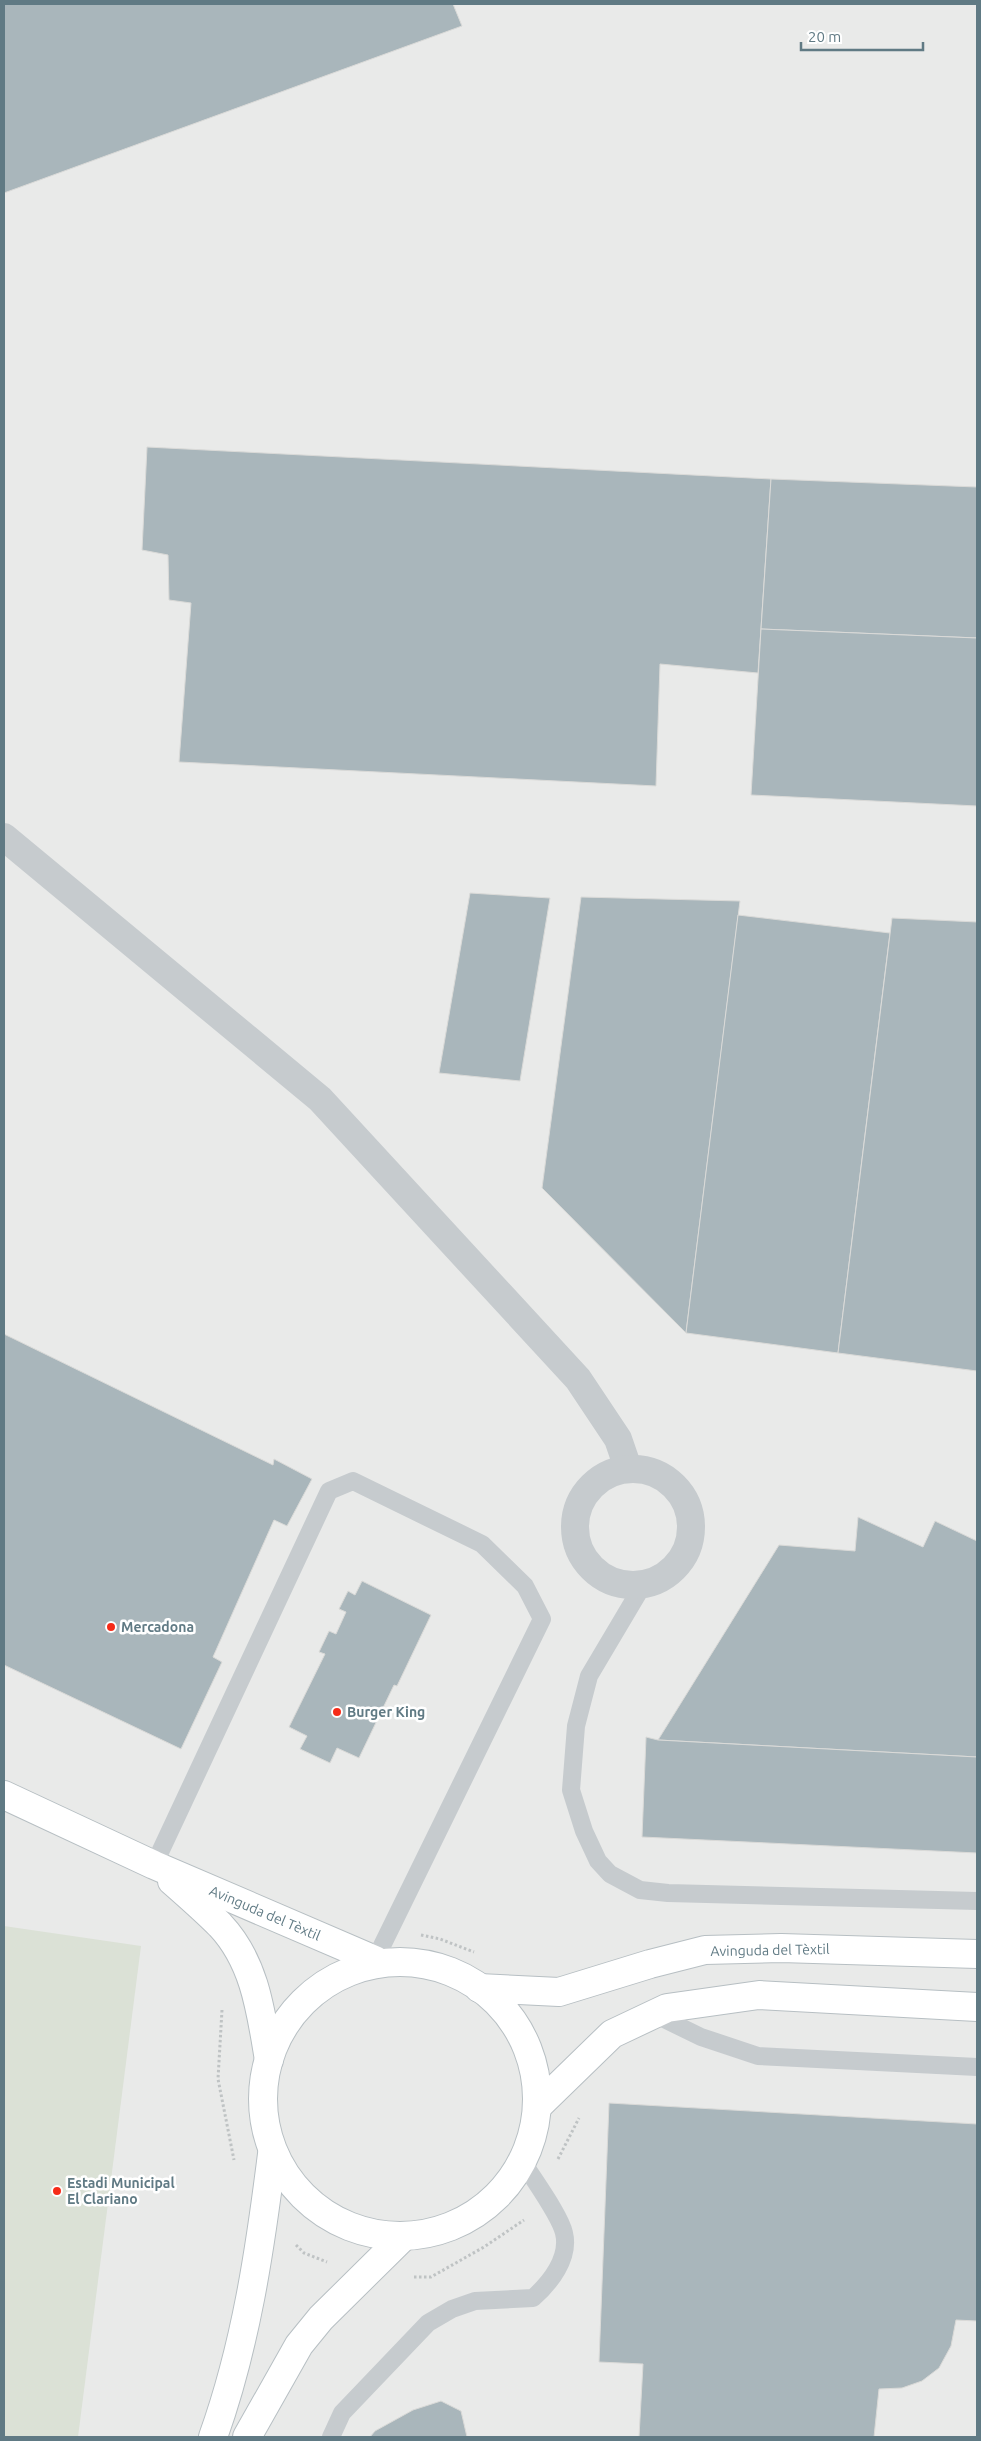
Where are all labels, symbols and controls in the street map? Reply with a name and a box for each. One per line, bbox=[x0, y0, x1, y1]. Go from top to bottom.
scale bar bbox=[801, 20, 924, 52]
text: 20 m bbox=[808, 28, 841, 45]
place label: Mercadona bbox=[121, 1619, 194, 1635]
marker: Mercadona bbox=[105, 1621, 117, 1633]
place label: Burger King bbox=[347, 1704, 425, 1720]
marker: Burger King bbox=[331, 1706, 343, 1718]
street label: Avinguda del Tèxtil bbox=[207, 1882, 323, 1944]
street label: Avinguda del Tèxtil bbox=[710, 1941, 830, 1959]
place label: Estadi Municipal El Clariano bbox=[67, 2175, 175, 2207]
marker: Estadi Municipal El Clariano bbox=[51, 2185, 63, 2197]

